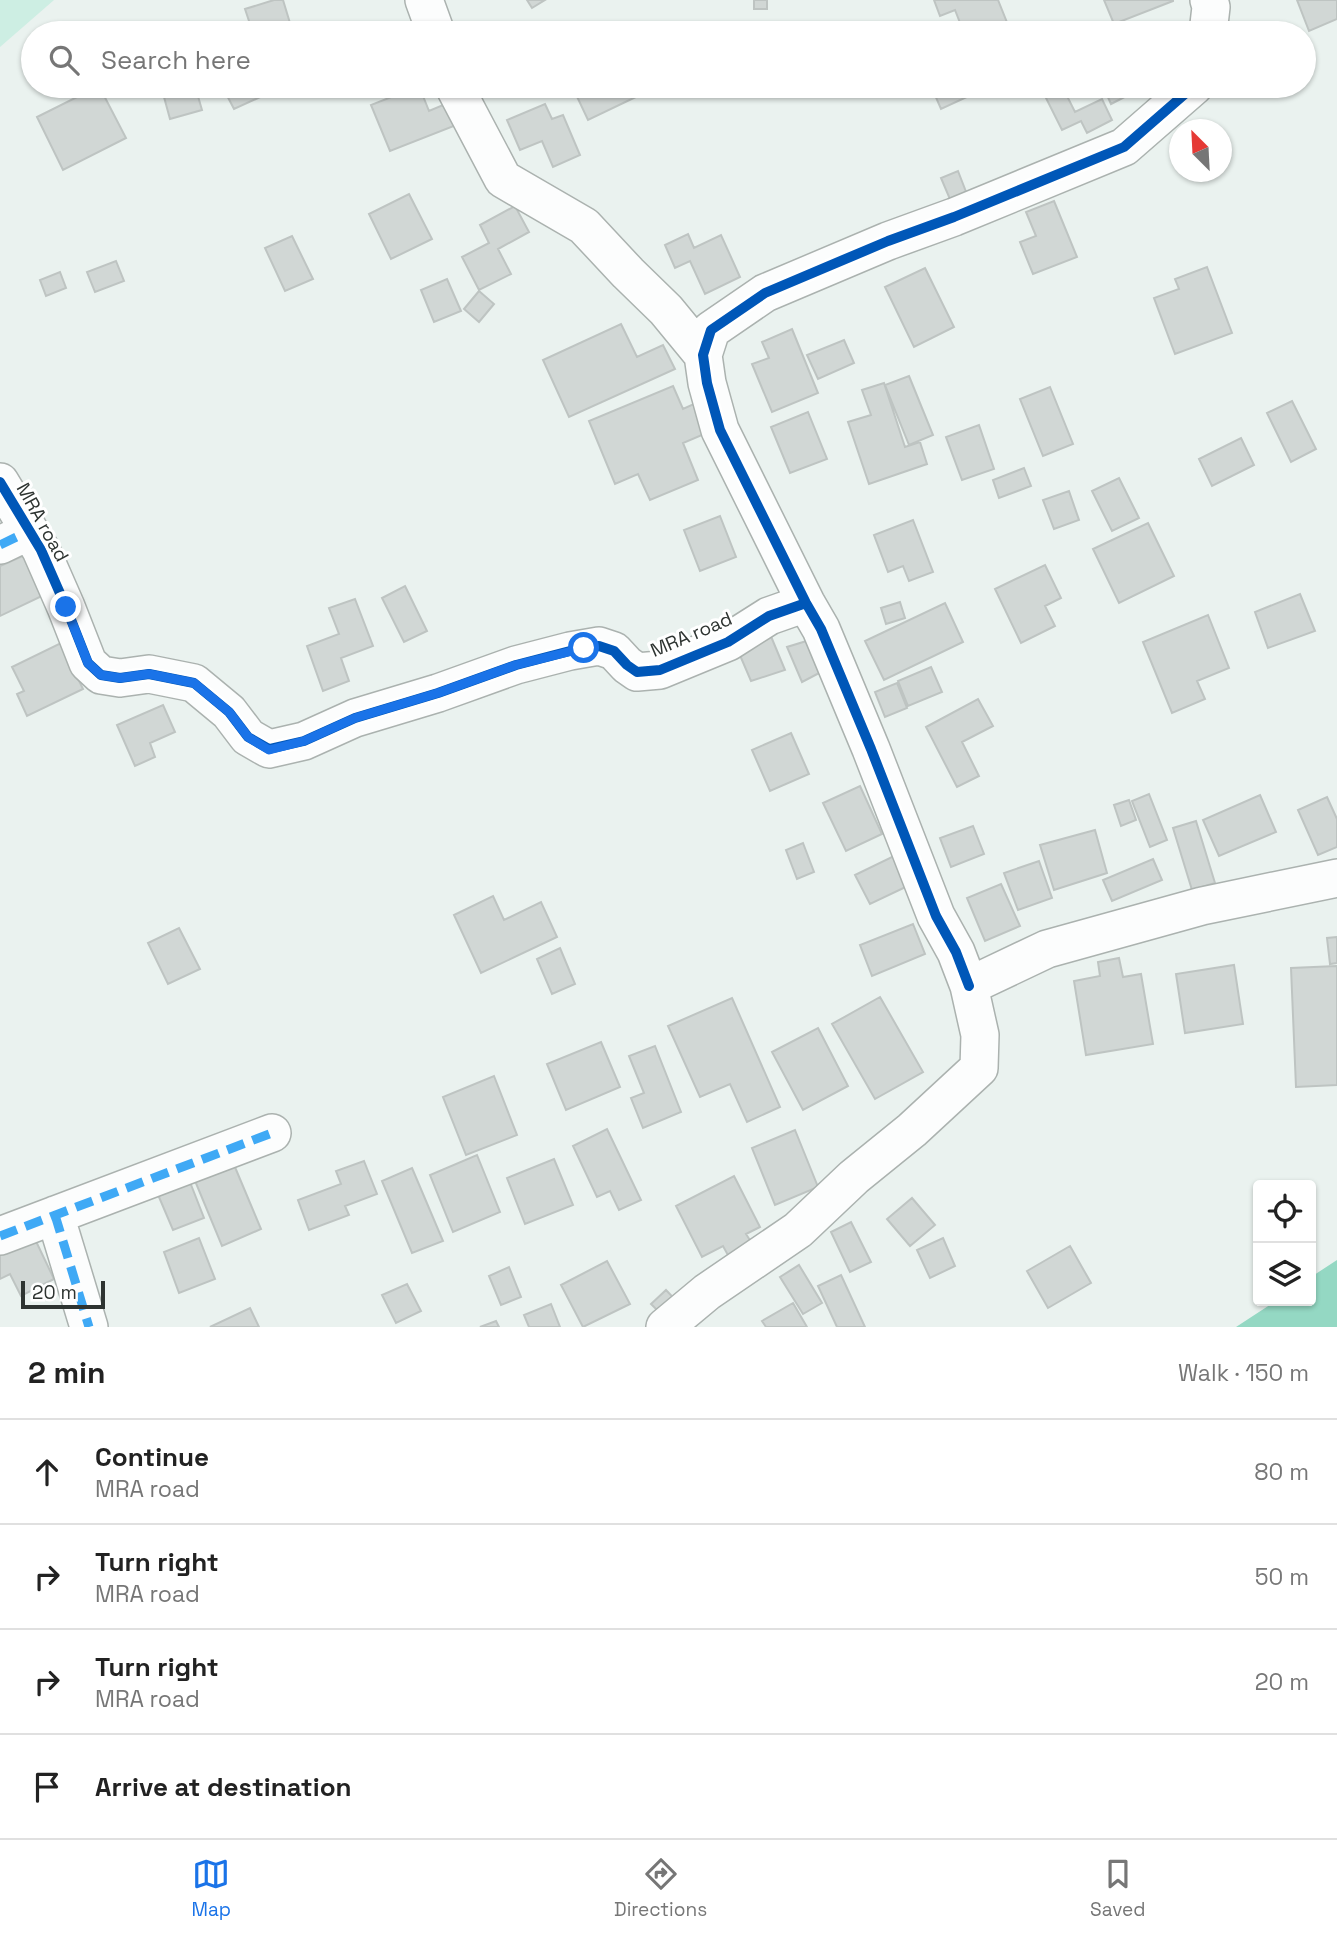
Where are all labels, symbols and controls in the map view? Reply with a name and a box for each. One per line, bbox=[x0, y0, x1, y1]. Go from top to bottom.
search box bbox=[21, 21, 1316, 98]
icon: search bbox=[45, 41, 83, 79]
text: Search here bbox=[101, 43, 251, 77]
north arrow bbox=[1169, 119, 1232, 182]
street label: MRA road bbox=[11, 478, 74, 566]
route end bbox=[50, 591, 81, 622]
street label: MRA road bbox=[646, 606, 736, 663]
route start bbox=[568, 632, 599, 663]
map controls bbox=[1253, 1180, 1316, 1306]
button: locate bbox=[1253, 1180, 1316, 1243]
button: layers bbox=[1253, 1243, 1316, 1306]
scale bar bbox=[21, 1278, 105, 1310]
text: 20 m bbox=[32, 1280, 77, 1305]
text: 2 min bbox=[28, 1353, 106, 1392]
text: Walk · 150 m bbox=[1178, 1358, 1309, 1388]
text: Continue bbox=[95, 1440, 209, 1474]
icon: ahead bbox=[28, 1453, 66, 1491]
text: 80 m bbox=[1254, 1457, 1309, 1487]
text: MRA road bbox=[95, 1474, 200, 1504]
text: Turn right bbox=[95, 1545, 219, 1579]
icon: right bbox=[28, 1558, 66, 1596]
text: 50 m bbox=[1255, 1562, 1309, 1592]
text: MRA road bbox=[95, 1579, 200, 1609]
text: Turn right bbox=[95, 1650, 219, 1684]
icon: right bbox=[28, 1663, 66, 1701]
text: 20 m bbox=[1255, 1667, 1309, 1697]
text: MRA road bbox=[95, 1684, 200, 1714]
icon: arrive bbox=[28, 1768, 66, 1806]
text: Arrive at destination bbox=[95, 1770, 352, 1804]
tab: Map bbox=[191, 1855, 231, 1922]
tab: Directions bbox=[614, 1855, 707, 1922]
tab: Saved bbox=[1090, 1855, 1146, 1922]

